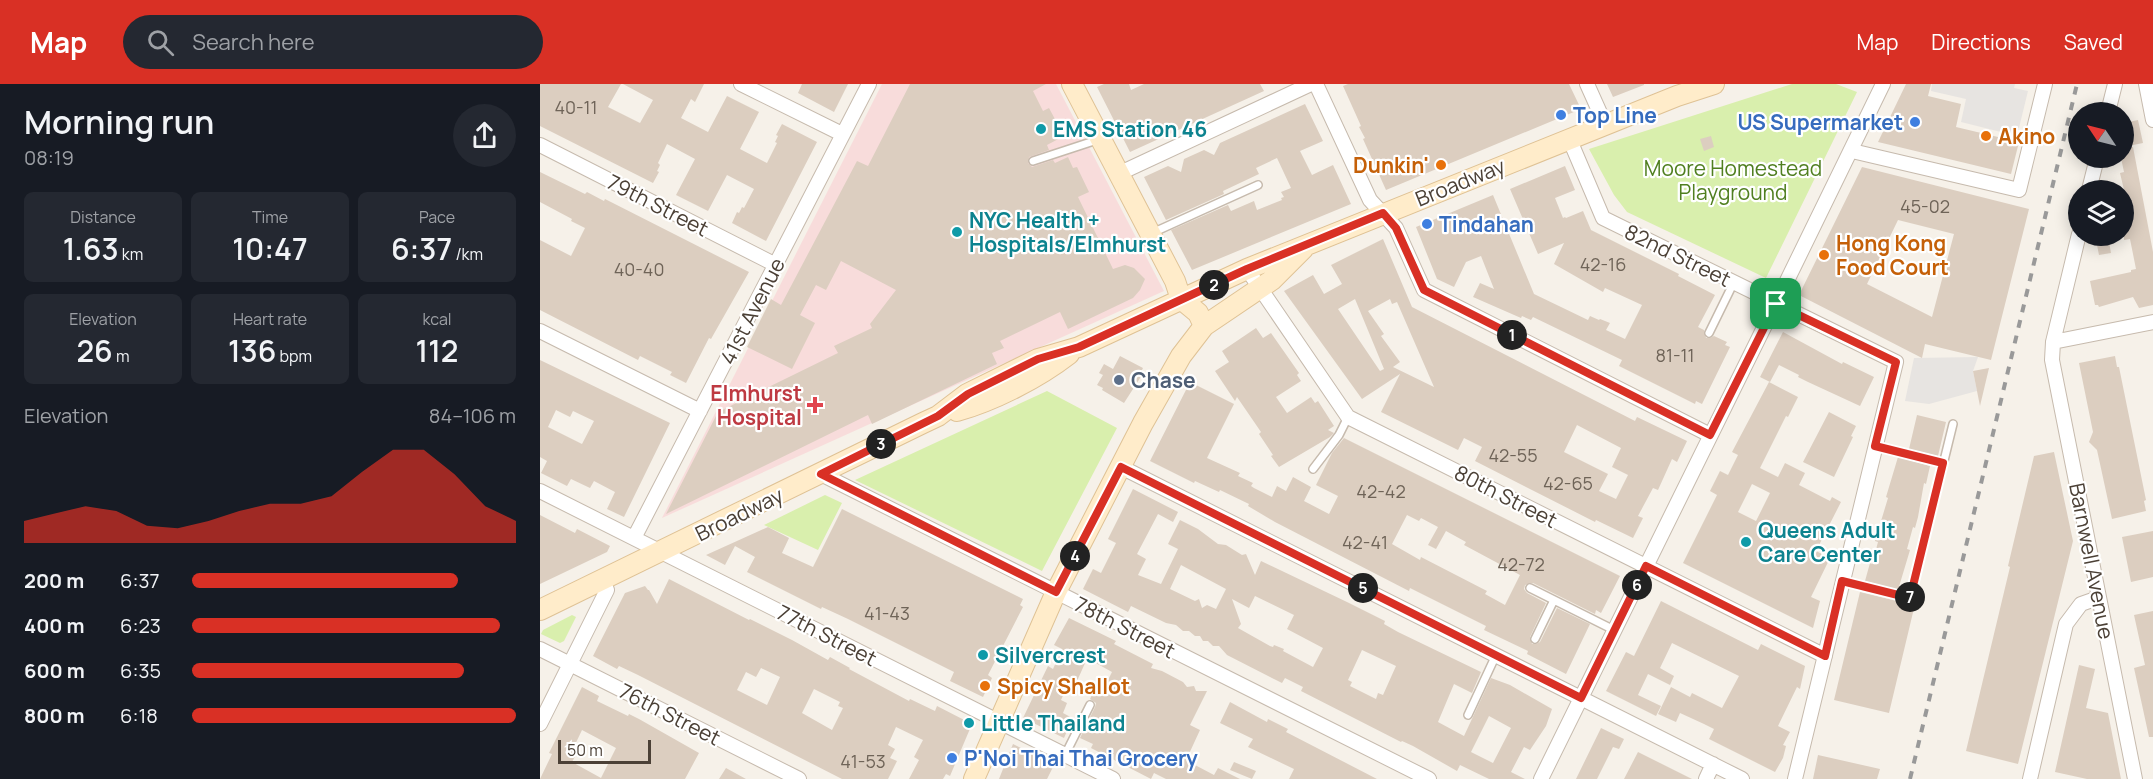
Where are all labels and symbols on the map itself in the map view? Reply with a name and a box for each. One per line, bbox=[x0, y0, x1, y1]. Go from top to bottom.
house number: 40-11 bbox=[554, 95, 598, 119]
place label: Top Line bbox=[1573, 101, 1657, 129]
north arrow bbox=[2068, 102, 2134, 168]
marker: Top Line bbox=[1554, 108, 1568, 122]
place label: US Supermarket bbox=[1737, 108, 1903, 136]
place label: EMS Station 46 bbox=[1053, 115, 1207, 143]
marker: US Supermarket bbox=[1908, 115, 1922, 129]
marker: EMS Station 46 bbox=[1034, 122, 1048, 136]
place label: Akino bbox=[1998, 122, 2055, 150]
marker: Akino bbox=[1979, 129, 1993, 143]
place label: Dunkin' bbox=[1353, 151, 1429, 179]
street label: Broadway bbox=[1411, 151, 1509, 213]
park label: Moore Homestead Playground bbox=[1644, 154, 1822, 206]
marker: Dunkin' bbox=[1434, 158, 1448, 172]
street label: 79th Street bbox=[602, 167, 714, 243]
house number: 45-02 bbox=[1900, 194, 1950, 218]
place label: NYC Health + Hospitals/Elmhurst bbox=[969, 206, 1166, 258]
place label: Tindahan bbox=[1439, 210, 1534, 238]
marker: Tindahan bbox=[1420, 217, 1434, 231]
street label: 82nd Street bbox=[1620, 217, 1736, 293]
marker: NYC Health + Hospitals/Elmhurst bbox=[950, 225, 964, 239]
place label: Hong Kong Food Court bbox=[1836, 229, 1949, 281]
marker: Hong Kong Food Court bbox=[1817, 248, 1831, 262]
house number: 42-16 bbox=[1580, 252, 1626, 276]
street label: 41st Avenue bbox=[713, 253, 791, 369]
house number: 40-40 bbox=[614, 257, 664, 281]
pin: 2 bbox=[1199, 270, 1229, 300]
pin bbox=[1750, 278, 1801, 329]
pin: 1 bbox=[1497, 320, 1527, 350]
house number: 81-11 bbox=[1655, 343, 1695, 367]
place label: Chase bbox=[1131, 366, 1196, 394]
marker: Chase bbox=[1112, 373, 1126, 387]
place label: Elmhurst Hospital bbox=[710, 379, 802, 431]
marker: Elmhurst Hospital bbox=[806, 396, 824, 414]
pin: 3 bbox=[866, 429, 896, 459]
house number: 42-55 bbox=[1488, 443, 1538, 467]
street label: 80th Street bbox=[1450, 458, 1562, 534]
house number: 42-65 bbox=[1543, 471, 1593, 495]
house number: 42-42 bbox=[1356, 479, 1406, 503]
street label: Broadway bbox=[690, 481, 788, 547]
street label: Barnwell Avenue bbox=[2063, 481, 2121, 641]
place label: Queens Adult Care Center bbox=[1758, 516, 1896, 568]
house number: 42-41 bbox=[1342, 530, 1388, 554]
marker: Queens Adult Care Center bbox=[1739, 535, 1753, 549]
pin: 4 bbox=[1060, 541, 1090, 571]
house number: 42-72 bbox=[1497, 552, 1545, 576]
pin: 6 bbox=[1622, 570, 1652, 600]
pin: 5 bbox=[1348, 573, 1378, 603]
pin: 7 bbox=[1895, 582, 1925, 612]
street label: 78th Street bbox=[1070, 590, 1180, 664]
street label: 77th Street bbox=[772, 598, 882, 672]
house number: 41-43 bbox=[864, 601, 910, 625]
place label: Silvercrest bbox=[995, 641, 1106, 669]
marker: Silvercrest bbox=[976, 648, 990, 662]
place label: Spicy Shallot bbox=[997, 672, 1130, 700]
street label: 76th Street bbox=[614, 676, 726, 752]
marker: Spicy Shallot bbox=[978, 679, 992, 693]
place label: Little Thailand bbox=[981, 709, 1126, 737]
marker: Little Thailand bbox=[962, 716, 976, 730]
scale bar bbox=[558, 737, 651, 764]
place label: P'Noi Thai Thai Grocery bbox=[964, 744, 1198, 772]
house number: 41-53 bbox=[840, 749, 886, 773]
marker: P'Noi Thai Thai Grocery bbox=[945, 751, 959, 765]

